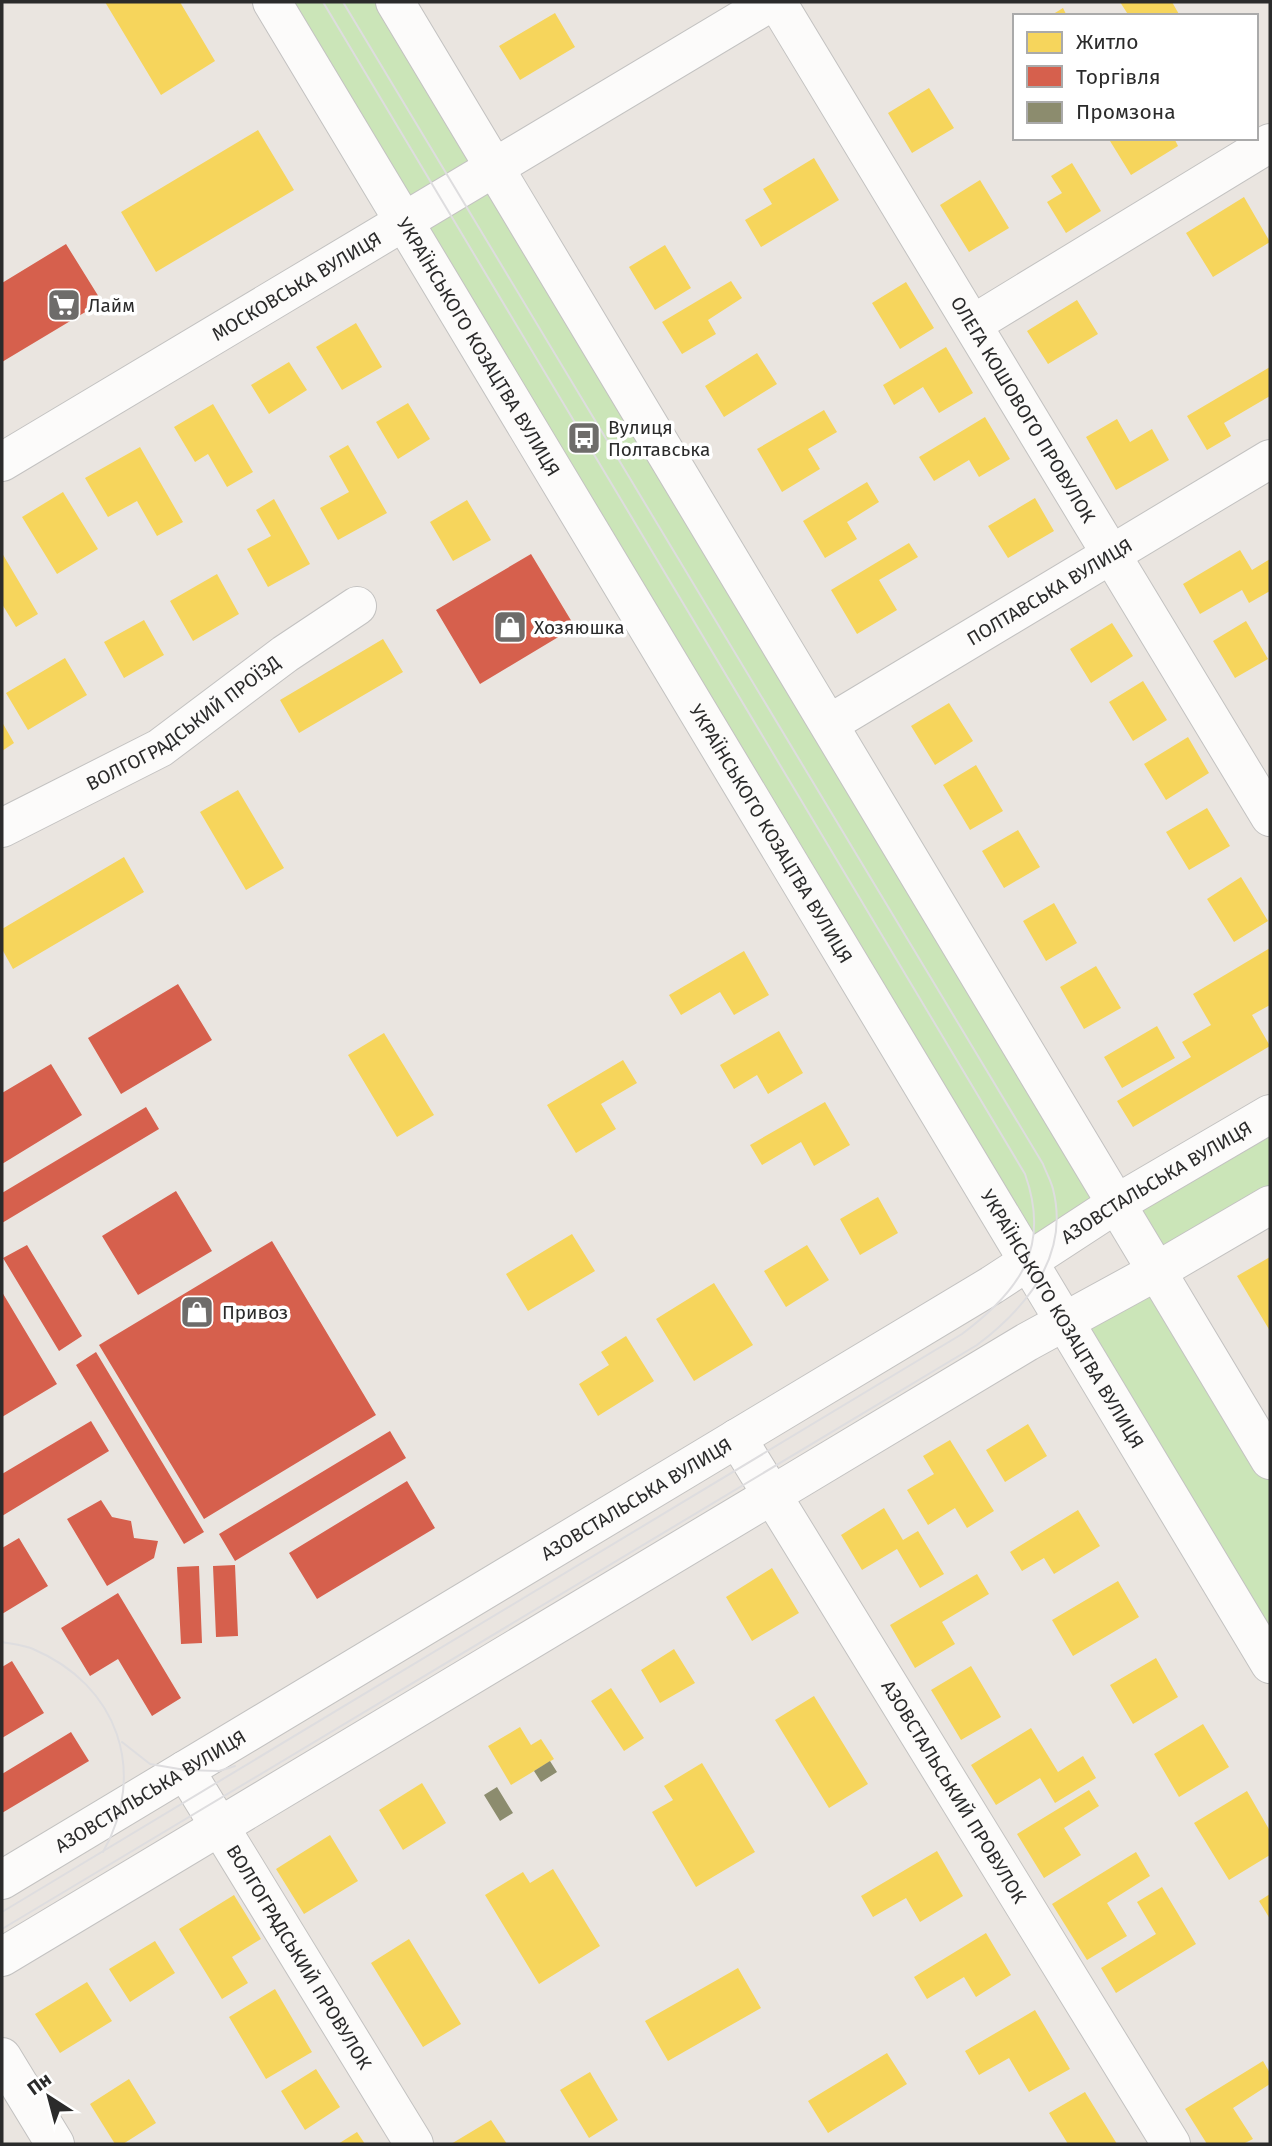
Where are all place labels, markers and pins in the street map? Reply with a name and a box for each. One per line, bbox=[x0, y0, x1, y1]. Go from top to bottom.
supermarket icon: Лайм bbox=[45, 286, 83, 324]
place label: Лайм bbox=[88, 294, 135, 317]
place label: Вулиця Полтавська bbox=[608, 416, 710, 461]
bus stop icon: Вулиця Полтавська bbox=[565, 419, 603, 457]
shop icon: Хозяюшка bbox=[491, 608, 529, 646]
place label: Хозяюшка bbox=[534, 616, 625, 639]
shop icon: Привоз bbox=[178, 1293, 216, 1331]
place label: Привоз bbox=[222, 1301, 288, 1324]

